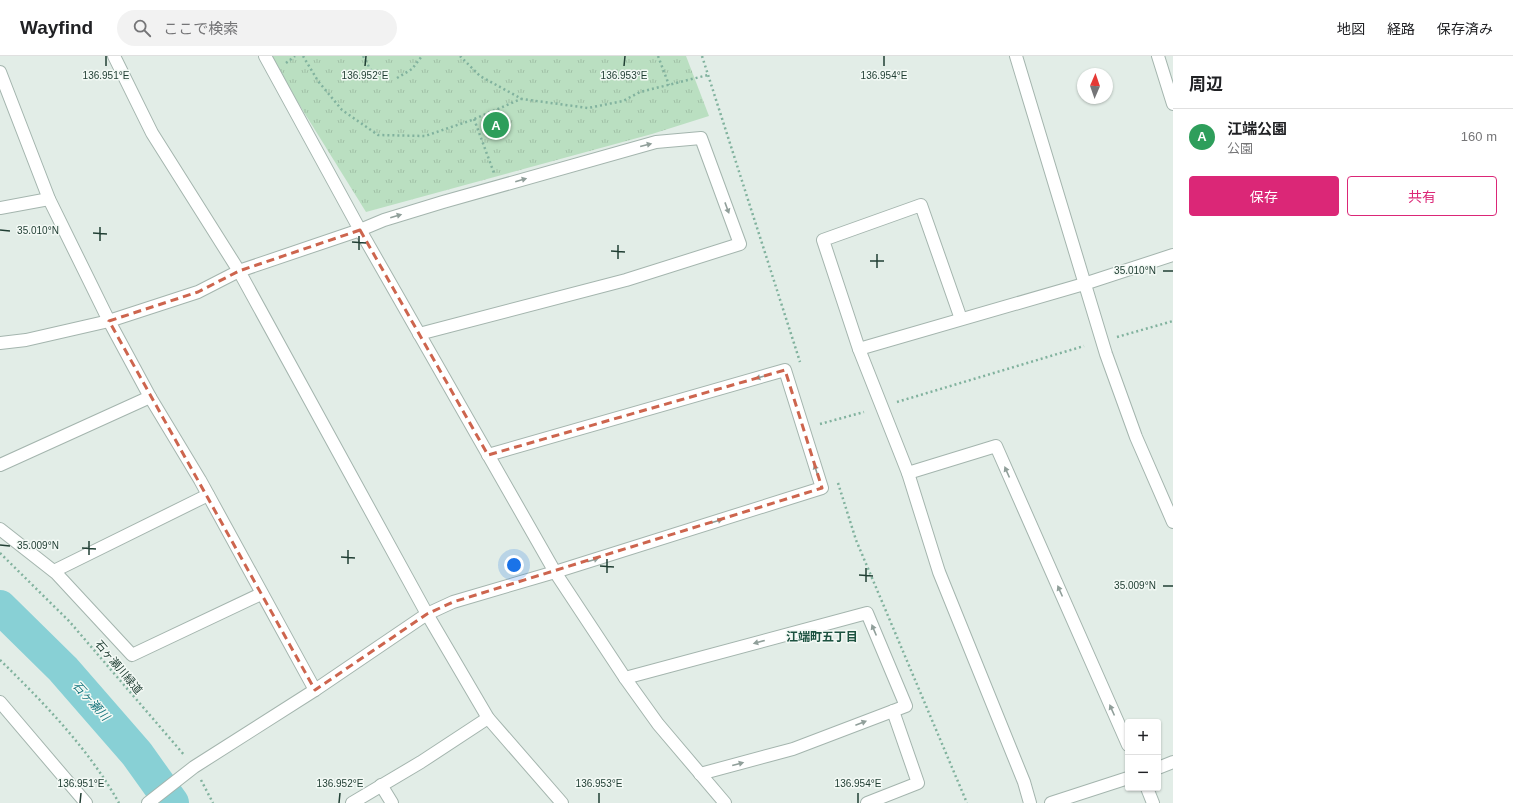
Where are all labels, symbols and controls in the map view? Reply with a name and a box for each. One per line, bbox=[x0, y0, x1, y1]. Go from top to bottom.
search box bbox=[117, 10, 397, 46]
text: Wayfind bbox=[20, 17, 93, 38]
icon: search bbox=[131, 17, 153, 39]
text: ここで検索 bbox=[163, 20, 238, 37]
text: 地図 bbox=[1337, 21, 1365, 37]
text: 経路 bbox=[1387, 21, 1415, 37]
text: 保存済み bbox=[1437, 21, 1493, 37]
north arrow bbox=[1077, 68, 1113, 104]
text: 136.951°E bbox=[83, 70, 130, 81]
text: 136.952°E bbox=[342, 70, 389, 81]
text: 136.953°E bbox=[601, 70, 648, 81]
text: 136.954°E bbox=[861, 70, 908, 81]
text: 周辺 bbox=[1189, 75, 1223, 94]
pin: A bbox=[483, 110, 509, 140]
text: 江端公園 bbox=[1227, 120, 1287, 137]
text: A bbox=[1197, 129, 1207, 144]
text: 160 m bbox=[1461, 129, 1497, 144]
text: 公園 bbox=[1227, 141, 1253, 156]
one-way arrow bbox=[641, 142, 653, 148]
button: 保存 bbox=[1189, 176, 1339, 216]
button: 共有 bbox=[1347, 176, 1497, 216]
one-way arrow bbox=[516, 177, 528, 183]
one-way arrow bbox=[724, 203, 730, 215]
one-way arrow bbox=[391, 213, 403, 219]
text: 35.010°N bbox=[17, 225, 59, 236]
text: 35.010°N bbox=[1114, 265, 1156, 276]
one-way arrow bbox=[755, 374, 767, 380]
one-way arrow bbox=[813, 463, 819, 475]
one-way arrow bbox=[1004, 465, 1010, 477]
one-way arrow bbox=[711, 518, 723, 524]
text: 35.009°N bbox=[17, 540, 59, 551]
your location bbox=[504, 555, 524, 575]
one-way arrow bbox=[587, 557, 599, 563]
text: 35.009°N bbox=[1114, 580, 1156, 591]
one-way arrow bbox=[1057, 585, 1063, 596]
one-way arrow bbox=[870, 624, 876, 636]
district label: 江端町五丁目 bbox=[786, 630, 858, 644]
street label: 石ヶ瀬川緑道 bbox=[93, 638, 145, 696]
one-way arrow bbox=[753, 639, 765, 645]
water label: 石ヶ瀬川 bbox=[70, 678, 114, 725]
one-way arrow bbox=[1109, 704, 1115, 715]
map controls bbox=[1125, 719, 1161, 791]
button: + bbox=[1125, 719, 1161, 755]
one-way arrow bbox=[856, 720, 868, 726]
button: − bbox=[1125, 755, 1161, 791]
one-way arrow bbox=[732, 761, 744, 767]
text: 136.951°E bbox=[58, 778, 105, 789]
text: 136.952°E bbox=[317, 778, 364, 789]
text: 136.953°E bbox=[576, 778, 623, 789]
text: 136.954°E bbox=[835, 778, 882, 789]

